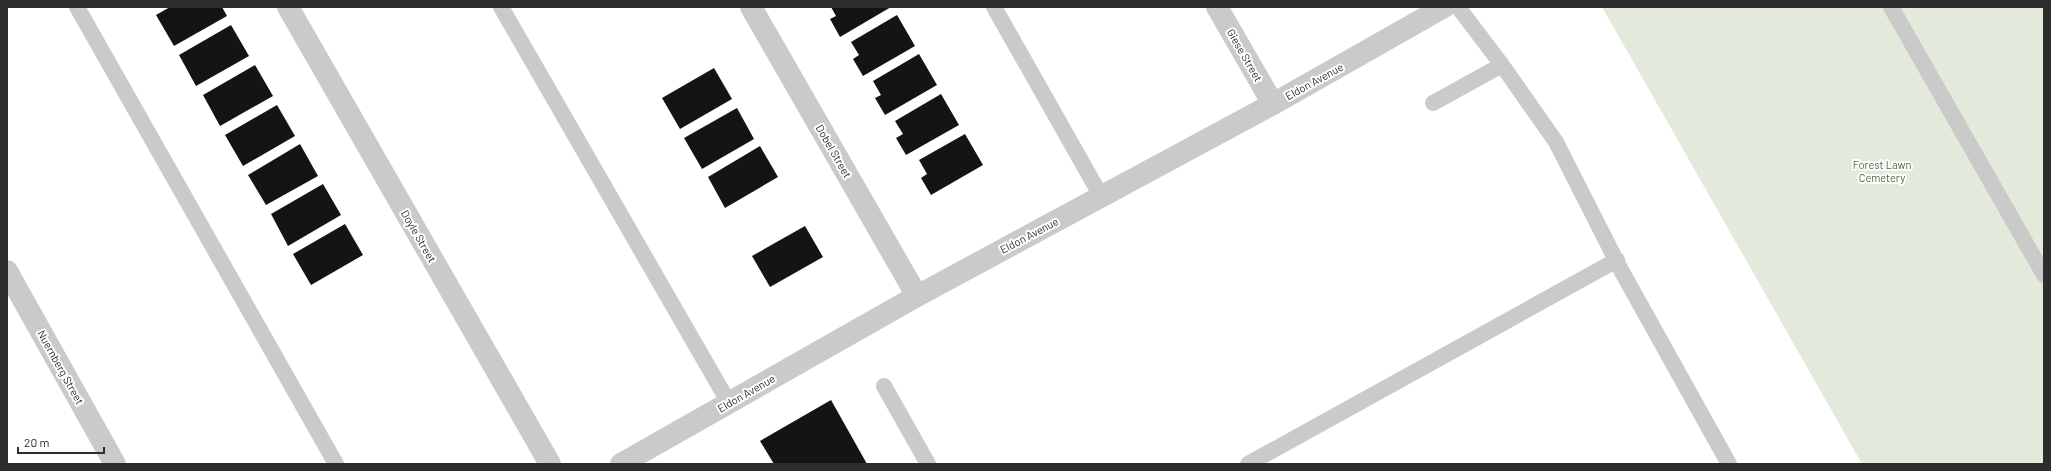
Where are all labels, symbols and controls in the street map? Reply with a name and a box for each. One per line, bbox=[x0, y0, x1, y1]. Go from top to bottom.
street label: Giese Street bbox=[1225, 26, 1265, 84]
street label: Eldon Avenue bbox=[1283, 60, 1345, 102]
street label: Dobel Street bbox=[814, 122, 854, 180]
park label: Forest Lawn Cemetery bbox=[1853, 158, 1911, 184]
street label: Doyle Street bbox=[399, 208, 439, 264]
street label: Eldon Avenue bbox=[998, 214, 1061, 256]
street label: Nuernberg Street bbox=[35, 328, 87, 406]
street label: Eldon Avenue bbox=[715, 371, 777, 415]
scale bar bbox=[18, 429, 104, 455]
text: 20 m bbox=[24, 435, 50, 449]

